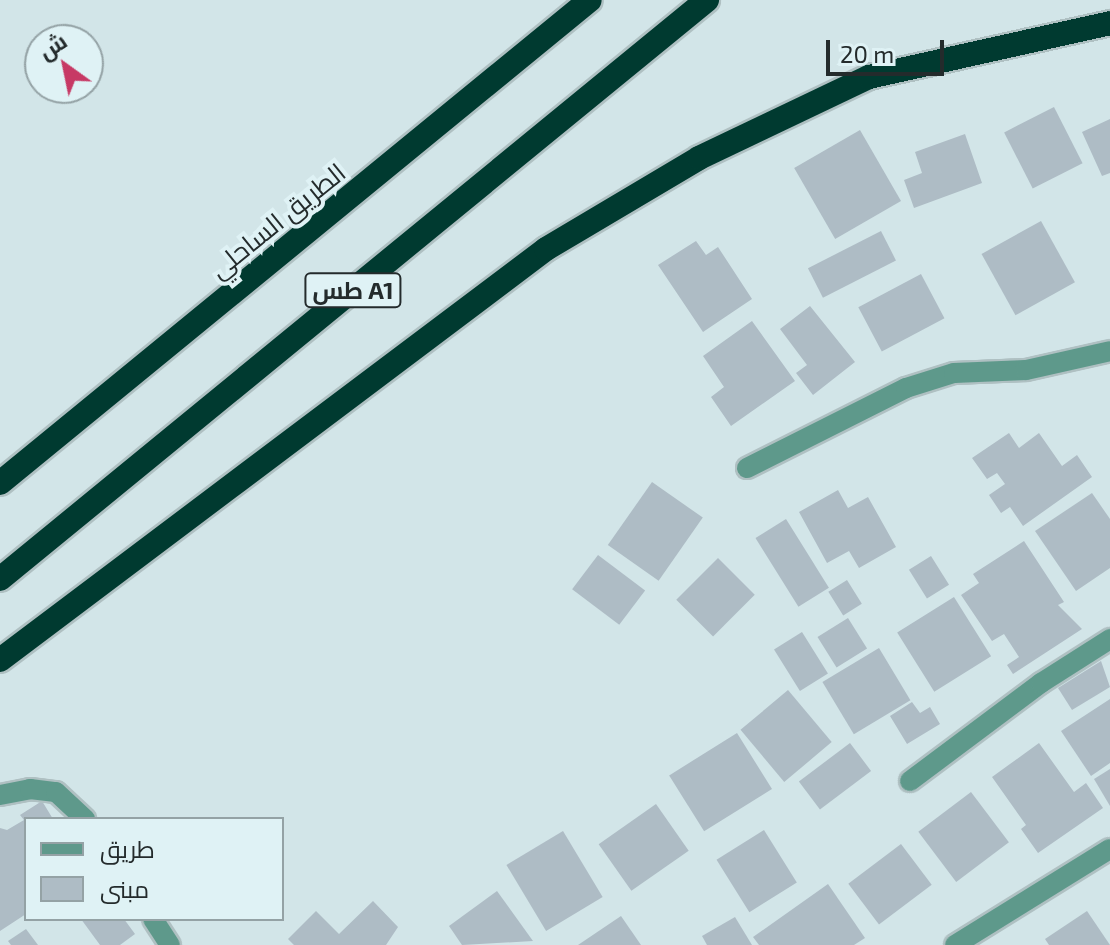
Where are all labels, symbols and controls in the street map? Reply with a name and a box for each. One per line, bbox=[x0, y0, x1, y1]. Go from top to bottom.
north arrow bbox=[24, 24, 104, 104]
scale bar bbox=[830, 24, 948, 74]
text: ش bbox=[33, 27, 71, 64]
text: 20 m bbox=[840, 39, 894, 68]
street label: الطريق الساحلي bbox=[203, 156, 351, 284]
road number: طس A1 bbox=[303, 270, 403, 310]
legend bbox=[24, 817, 284, 921]
text: طريق bbox=[100, 834, 155, 863]
text: مبنى bbox=[100, 874, 149, 903]

